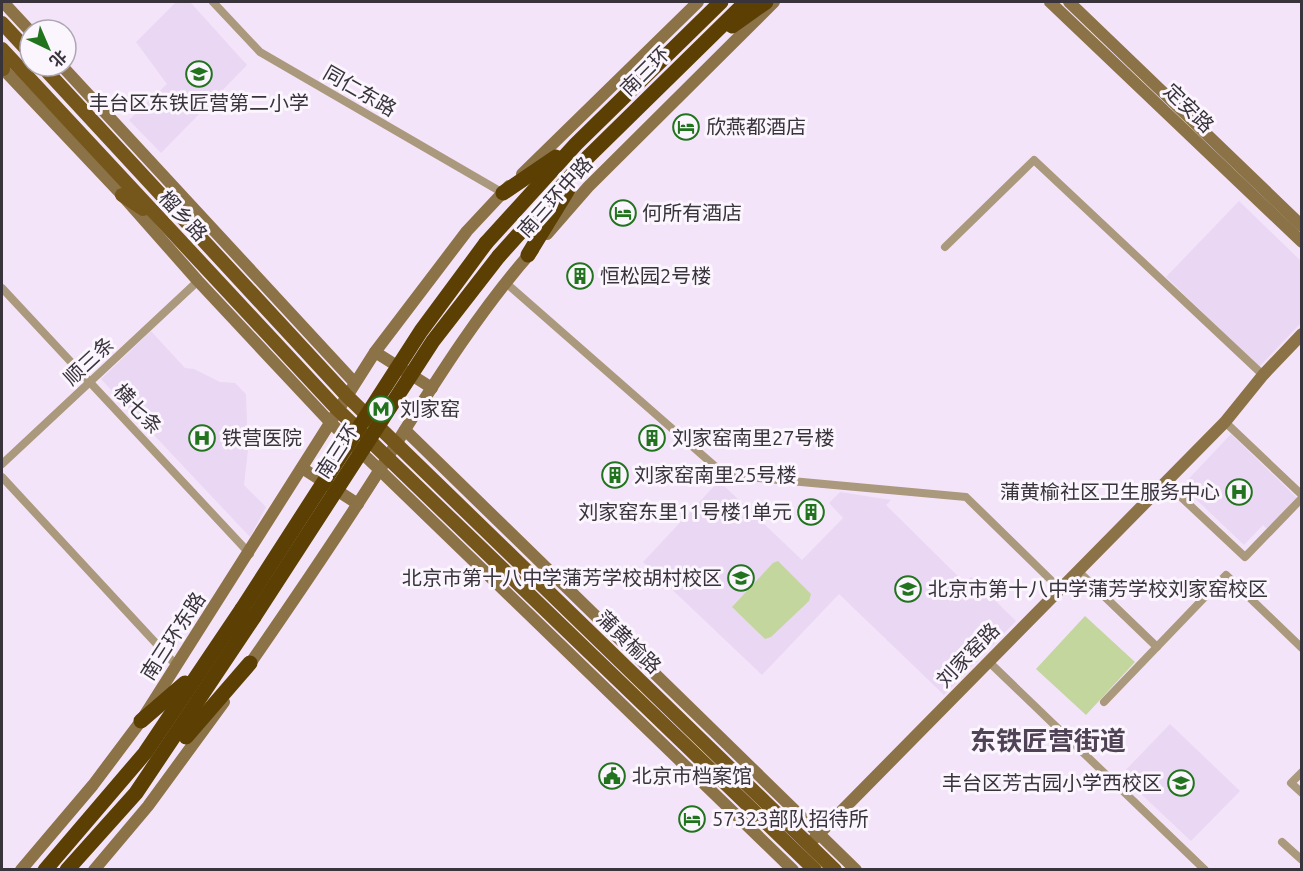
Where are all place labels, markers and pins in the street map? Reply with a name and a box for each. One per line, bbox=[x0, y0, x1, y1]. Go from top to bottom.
school or university icon: 丰台区东铁匠营第二小学 bbox=[184, 59, 214, 89]
place label: 丰台区东铁匠营第二小学 bbox=[89, 91, 309, 114]
hotel icon: 欣燕都酒店 bbox=[671, 112, 701, 142]
place label: 欣燕都酒店 bbox=[706, 115, 806, 138]
hotel icon: 何所有酒店 bbox=[608, 198, 638, 228]
place label: 何所有酒店 bbox=[642, 201, 742, 224]
building icon: 恒松园2号楼 bbox=[565, 261, 595, 291]
place label: 恒松园2号楼 bbox=[600, 264, 711, 287]
metro station icon: 刘家窑 bbox=[366, 394, 396, 424]
place label: 刘家窑 bbox=[400, 397, 460, 420]
hospital icon: 铁营医院 bbox=[187, 423, 217, 453]
building icon: 刘家窑南里27号楼 bbox=[637, 423, 667, 453]
place label: 铁营医院 bbox=[222, 426, 302, 449]
place label: 刘家窑南里27号楼 bbox=[672, 426, 835, 449]
building icon: 刘家窑南里25号楼 bbox=[600, 460, 630, 490]
place label: 刘家窑南里25号楼 bbox=[634, 463, 797, 486]
hospital icon: 蒲黄榆社区卫生服务中心 bbox=[1224, 477, 1254, 507]
place label: 蒲黄榆社区卫生服务中心 bbox=[1000, 480, 1220, 503]
building icon: 刘家窑东里11号楼1单元 bbox=[796, 497, 826, 527]
place label: 刘家窑东里11号楼1单元 bbox=[578, 500, 792, 523]
school or university icon: 北京市第十八中学蒲芳学校胡村校区 bbox=[726, 563, 756, 593]
place label: 北京市第十八中学蒲芳学校胡村校区 bbox=[402, 566, 722, 589]
school or university icon: 北京市第十八中学蒲芳学校刘家窑校区 bbox=[893, 574, 923, 604]
place label: 北京市第十八中学蒲芳学校刘家窑校区 bbox=[928, 577, 1268, 600]
public building icon: 北京市档案馆 bbox=[597, 761, 627, 791]
place label: 北京市档案馆 bbox=[632, 764, 752, 787]
school or university icon: 丰台区芳古园小学西校区 bbox=[1166, 768, 1196, 798]
place label: 丰台区芳古园小学西校区 bbox=[942, 771, 1162, 794]
hotel icon: 57323部队招待所 bbox=[677, 804, 707, 834]
place label: 57323部队招待所 bbox=[712, 807, 868, 830]

